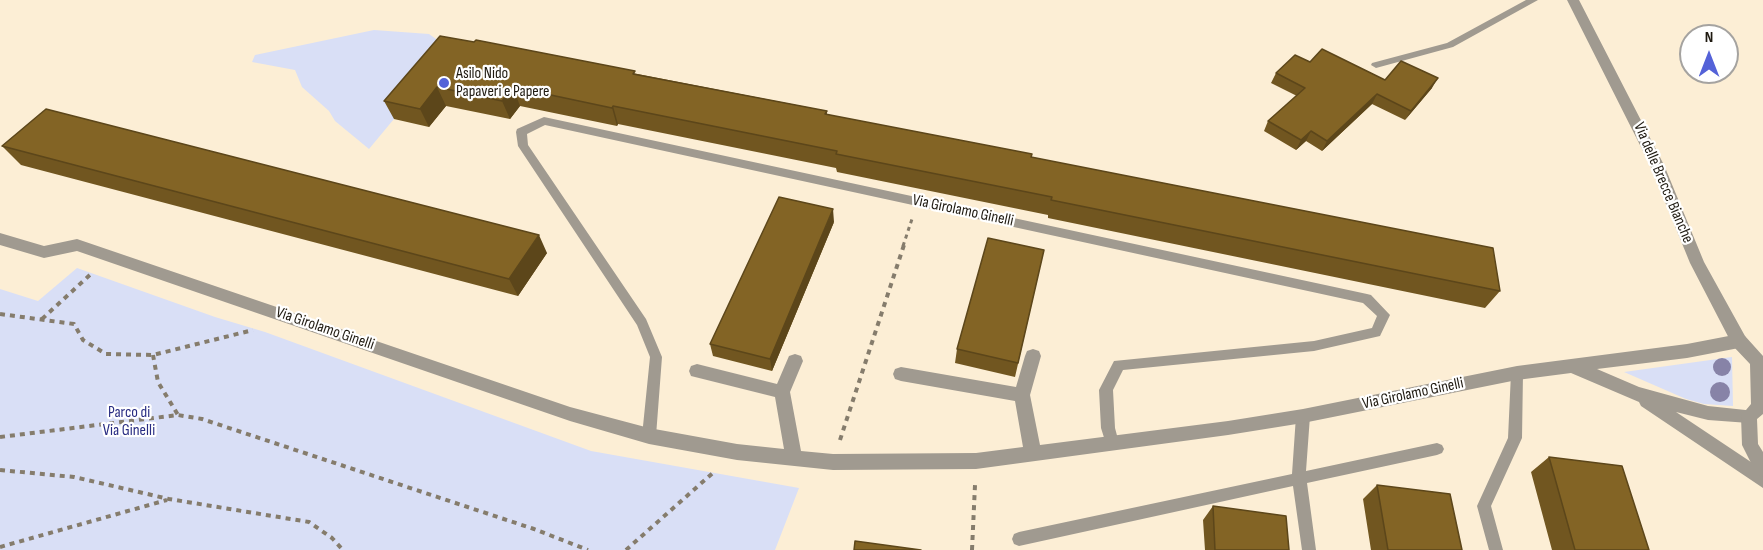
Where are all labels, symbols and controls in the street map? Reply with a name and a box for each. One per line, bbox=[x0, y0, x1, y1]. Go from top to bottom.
north arrow bbox=[1679, 24, 1739, 84]
text: N bbox=[1705, 28, 1713, 47]
place label: Asilo Nido Papaveri e Papere bbox=[456, 64, 549, 102]
marker: Asilo Nido Papaveri e Papere bbox=[437, 76, 451, 90]
street label: Via delle Brecce Bianche bbox=[1629, 120, 1697, 246]
street label: Via Girolamo Ginelli bbox=[911, 191, 1015, 231]
street label: Via Girolamo Ginelli bbox=[273, 303, 377, 355]
street label: Via Girolamo Ginelli bbox=[1361, 374, 1465, 414]
park label: Parco di Via Ginelli bbox=[103, 403, 155, 441]

